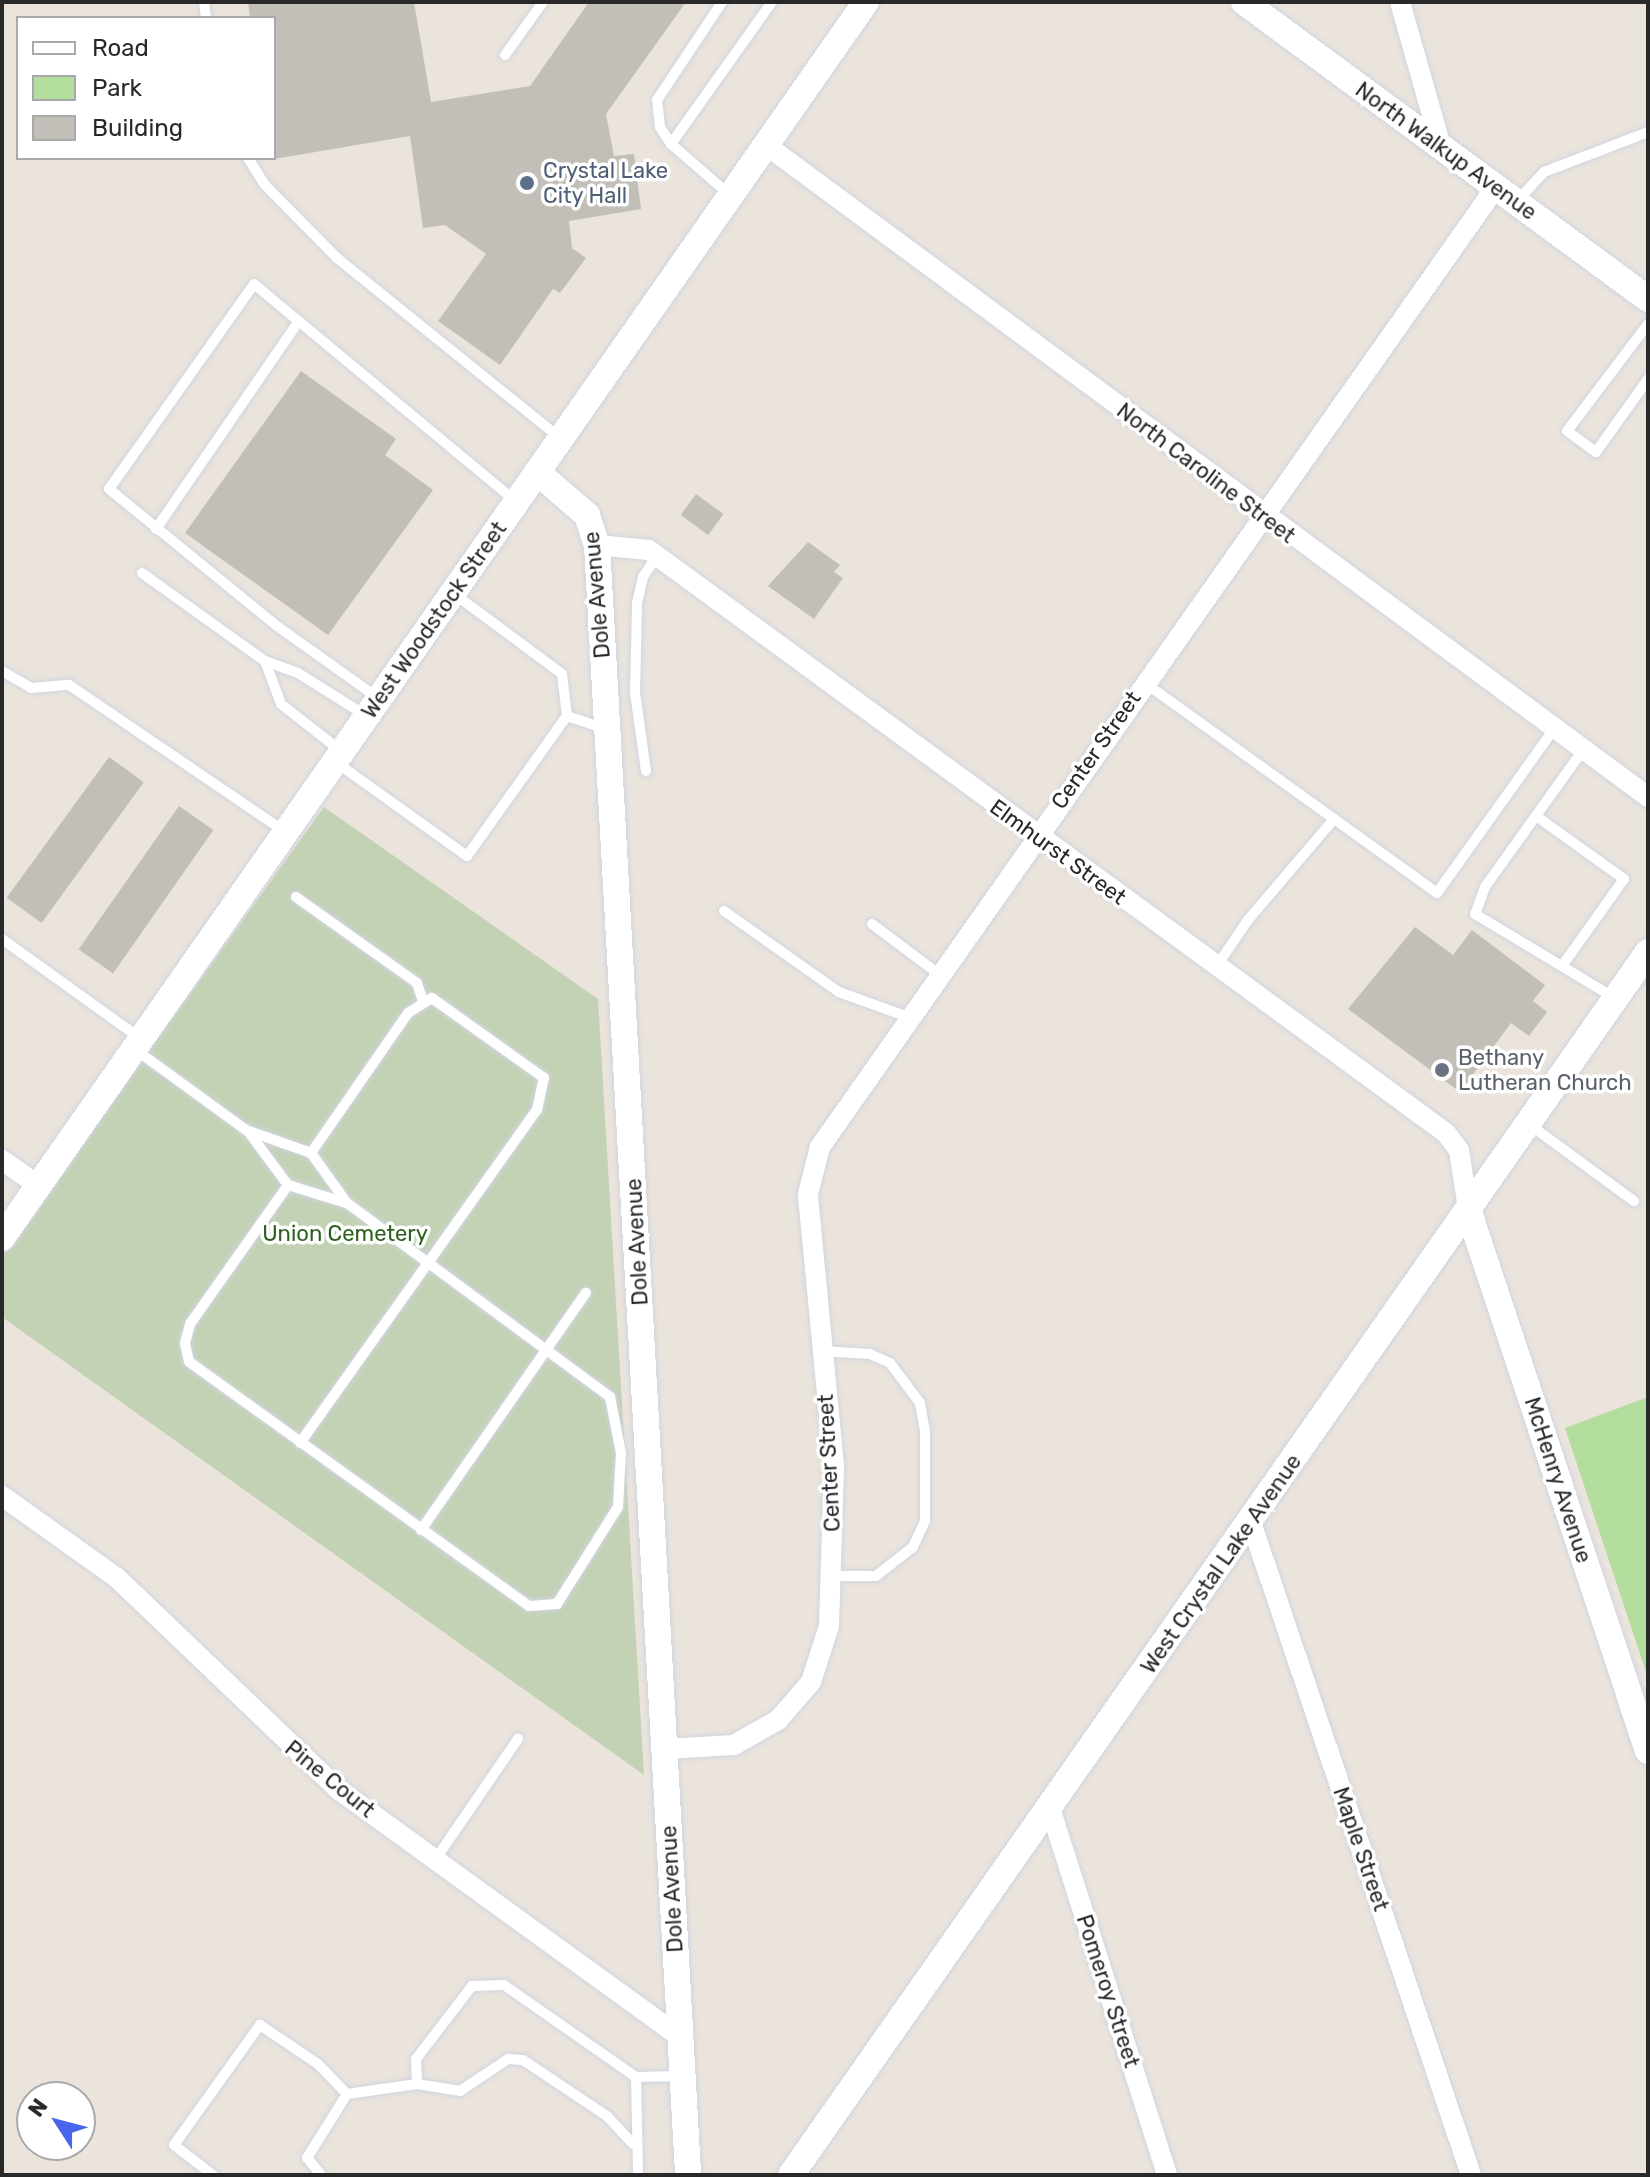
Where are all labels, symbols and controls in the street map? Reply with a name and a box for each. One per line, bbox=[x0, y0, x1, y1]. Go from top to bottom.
legend bbox=[16, 16, 276, 160]
text: Road bbox=[92, 34, 149, 62]
text: Park bbox=[92, 74, 142, 102]
street label: North Walkup Avenue bbox=[1350, 76, 1542, 226]
text: Building bbox=[92, 114, 183, 142]
place label: Crystal Lake City Hall bbox=[543, 157, 668, 208]
marker: Crystal Lake City Hall bbox=[518, 174, 536, 192]
street label: North Caroline Street bbox=[1112, 397, 1300, 549]
street label: West Woodstock Street bbox=[356, 516, 512, 724]
street label: Dole Avenue bbox=[578, 530, 616, 660]
street label: Center Street bbox=[1045, 686, 1147, 814]
street label: Elmhurst Street bbox=[985, 794, 1131, 910]
place label: Bethany Lutheran Church bbox=[1458, 1044, 1632, 1096]
marker: Bethany Lutheran Church bbox=[1433, 1061, 1451, 1079]
street label: Dole Avenue bbox=[620, 1177, 654, 1307]
park label: Union Cemetery bbox=[262, 1221, 428, 1247]
street label: Center Street bbox=[812, 1393, 846, 1533]
street label: McHenry Avenue bbox=[1519, 1393, 1597, 1567]
street label: West Crystal Lake Avenue bbox=[1135, 1449, 1307, 1679]
street label: Pine Court bbox=[280, 1735, 380, 1823]
street label: Maple Street bbox=[1327, 1784, 1395, 1914]
street label: Dole Avenue bbox=[655, 1824, 689, 1954]
street label: Pomeroy Street bbox=[1071, 1911, 1145, 2071]
north arrow bbox=[16, 2081, 96, 2161]
text: N bbox=[22, 2093, 53, 2122]

